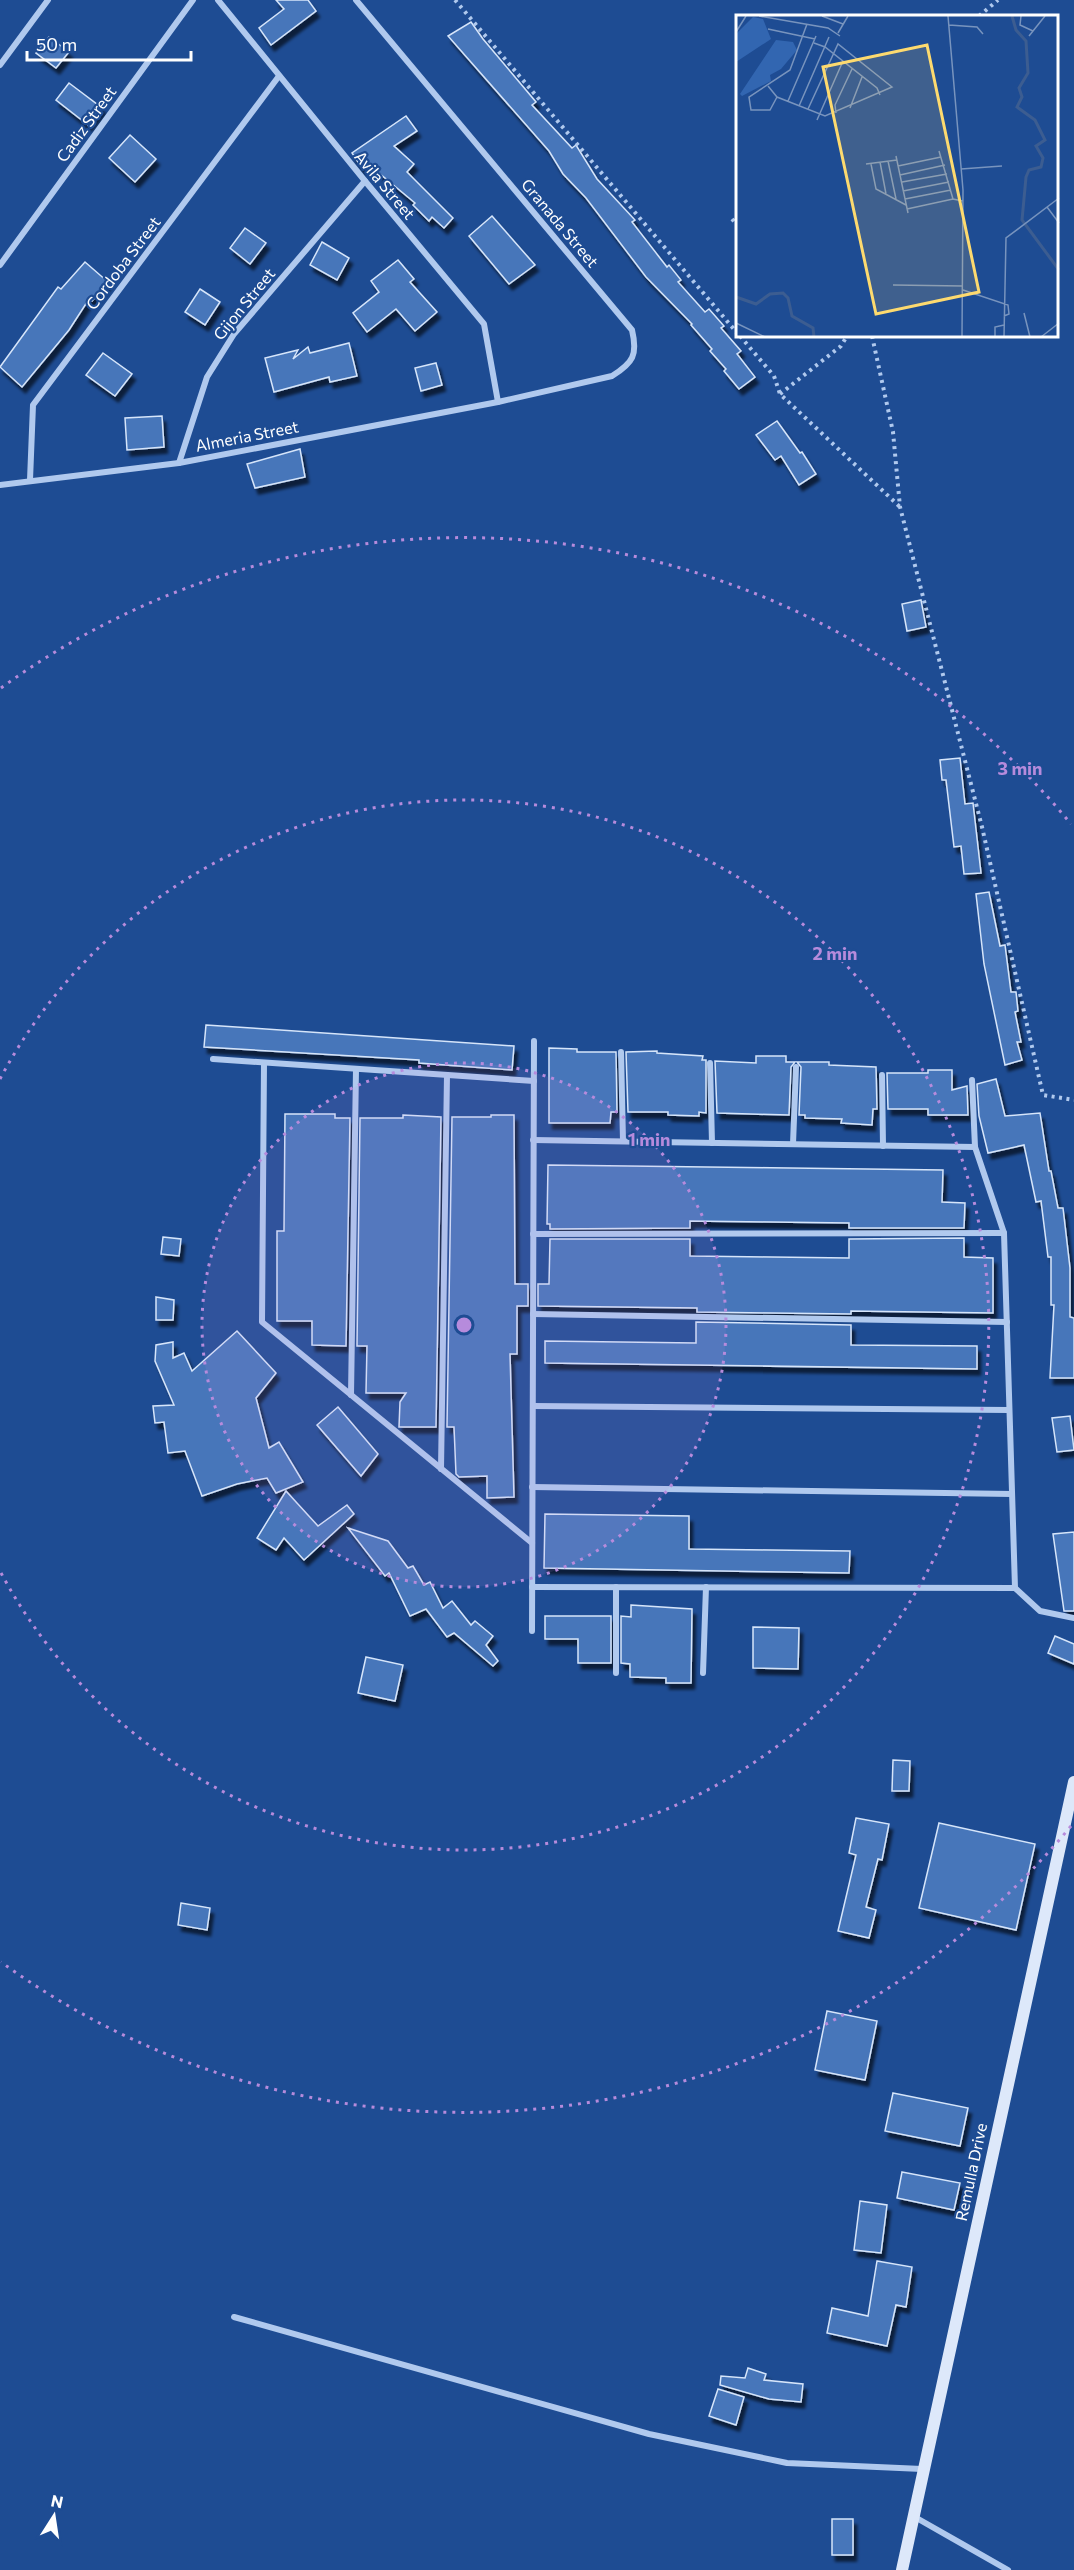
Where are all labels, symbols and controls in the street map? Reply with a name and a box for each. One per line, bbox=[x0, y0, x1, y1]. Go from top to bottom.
inset map bbox=[736, 15, 1059, 338]
scale bar bbox=[27, 24, 190, 62]
text: 50 m bbox=[36, 33, 77, 55]
street label: Cadiz Street bbox=[52, 82, 120, 165]
street label: Avila Street bbox=[351, 147, 420, 223]
street label: Granada Street bbox=[518, 175, 603, 271]
street label: Cordoba Street bbox=[81, 212, 164, 313]
street label: Gijon Street bbox=[209, 264, 279, 343]
street label: Almeria Street bbox=[194, 416, 301, 455]
text: 3 min bbox=[997, 757, 1043, 779]
text: 2 min bbox=[813, 942, 857, 964]
text: 1 min bbox=[628, 1128, 670, 1150]
centre of rings bbox=[454, 1315, 474, 1335]
street label: Remulla Drive bbox=[951, 2121, 990, 2223]
north arrow bbox=[24, 2486, 84, 2546]
text: N bbox=[49, 2490, 65, 2511]

